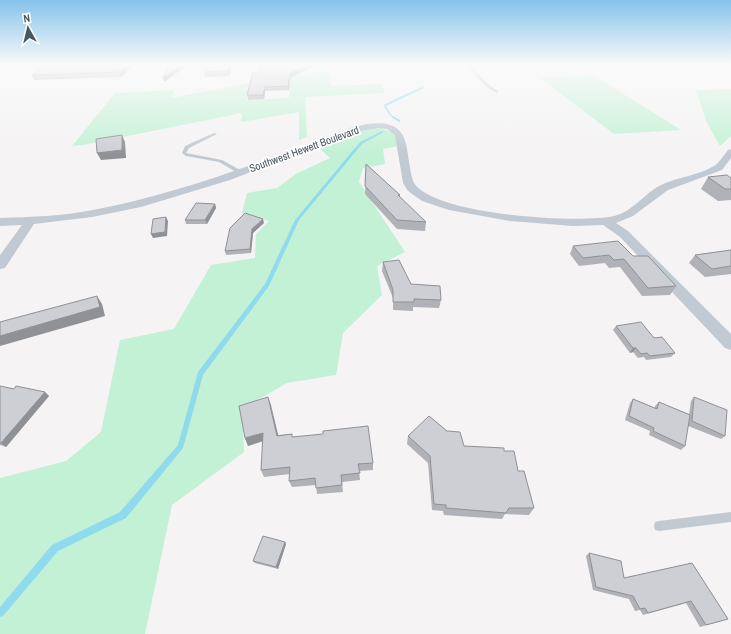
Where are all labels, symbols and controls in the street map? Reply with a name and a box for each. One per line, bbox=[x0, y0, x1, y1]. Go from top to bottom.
north arrow bbox=[8, 8, 48, 48]
text: N bbox=[22, 11, 31, 25]
street label: Southwest Hewett Boulevard bbox=[247, 123, 361, 175]

